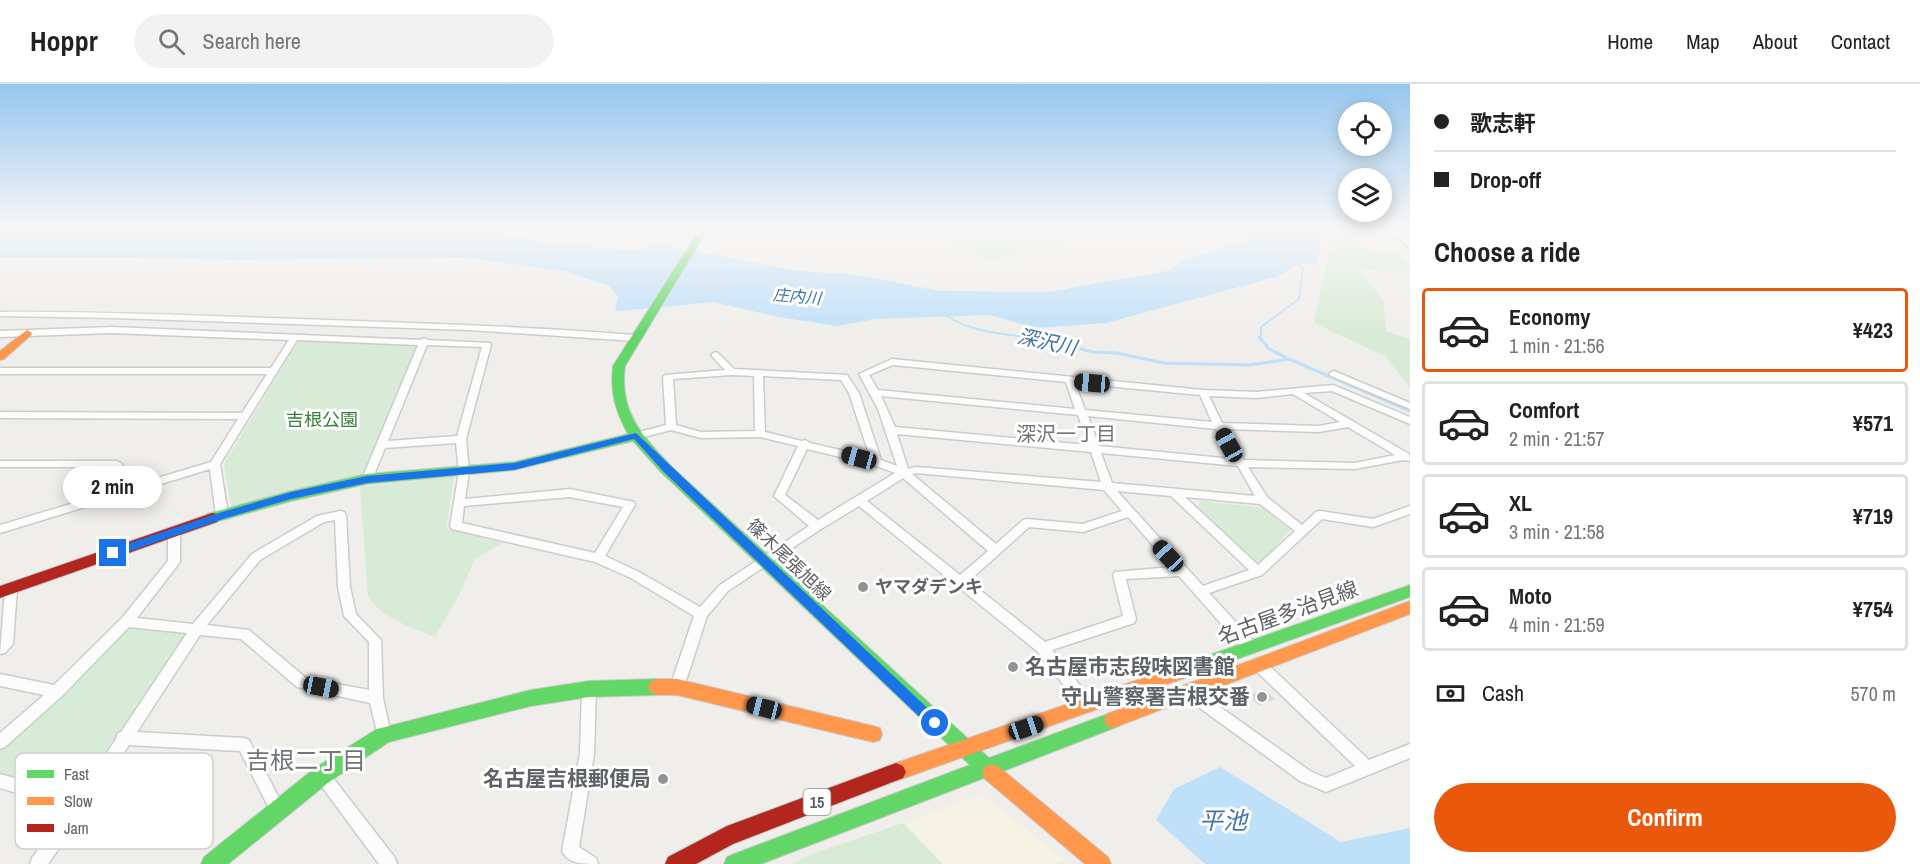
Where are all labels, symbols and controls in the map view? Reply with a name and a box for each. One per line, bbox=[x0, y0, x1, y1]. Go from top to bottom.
search box bbox=[134, 14, 554, 68]
text: Hoppr bbox=[30, 22, 98, 60]
icon: search bbox=[155, 25, 188, 58]
text: Search here bbox=[203, 26, 301, 56]
text: Home bbox=[1607, 27, 1653, 56]
text: Map bbox=[1686, 27, 1720, 56]
text: About bbox=[1753, 27, 1798, 56]
text: Contact bbox=[1831, 27, 1890, 56]
map controls bbox=[1338, 102, 1392, 222]
button: locate bbox=[1338, 102, 1392, 156]
text: 歌志軒 bbox=[1470, 108, 1536, 138]
text: Drop-off bbox=[1470, 165, 1541, 195]
button: layers bbox=[1338, 168, 1392, 222]
text: Choose a ride bbox=[1434, 234, 1580, 270]
water label: 庄内川 bbox=[772, 283, 824, 309]
text: Economy bbox=[1509, 302, 1590, 332]
icon: car bbox=[1437, 303, 1491, 357]
text: ¥423 bbox=[1853, 315, 1893, 345]
water label: 深沢川 bbox=[1015, 322, 1081, 361]
text: 1 min · 21:56 bbox=[1509, 332, 1605, 359]
car bbox=[1073, 372, 1111, 394]
text: Comfort bbox=[1509, 395, 1579, 425]
icon: car bbox=[1437, 396, 1491, 450]
park label: 吉根公園 bbox=[286, 407, 358, 432]
text: ¥571 bbox=[1853, 408, 1893, 438]
district label: 深沢一丁目 bbox=[1016, 420, 1116, 447]
car bbox=[1212, 425, 1246, 465]
text: 2 min · 21:57 bbox=[1509, 425, 1605, 452]
car bbox=[839, 445, 879, 471]
callout: 2 min bbox=[63, 466, 162, 508]
text: 2 min bbox=[91, 473, 134, 500]
text: XL bbox=[1509, 488, 1532, 518]
icon: car bbox=[1437, 489, 1491, 543]
text: ¥719 bbox=[1853, 501, 1893, 531]
street label: 篠木尾張旭線 bbox=[742, 513, 837, 606]
text: 3 min · 21:58 bbox=[1509, 518, 1605, 545]
car bbox=[1149, 537, 1187, 575]
route end bbox=[99, 539, 126, 566]
place label: ヤマダデンキ bbox=[875, 574, 983, 599]
street label: 名古屋多治見線 bbox=[1214, 574, 1362, 651]
marker: ヤマダデンキ bbox=[856, 580, 870, 594]
text: Moto bbox=[1509, 581, 1552, 611]
icon: car bbox=[1437, 582, 1491, 636]
text: ¥754 bbox=[1853, 594, 1893, 624]
text: 4 min · 21:59 bbox=[1509, 611, 1605, 638]
place label: 名古屋市志段味図書館 bbox=[1025, 652, 1235, 681]
marker: 名古屋市志段味図書館 bbox=[1006, 660, 1020, 674]
car bbox=[302, 675, 340, 699]
icon: cash bbox=[1434, 677, 1467, 710]
text: Cash bbox=[1482, 678, 1524, 708]
text: 570 m bbox=[1850, 680, 1896, 707]
place label: 守山警察署吉根交番 bbox=[1061, 682, 1250, 711]
marker: 守山警察署吉根交番 bbox=[1255, 690, 1269, 704]
car bbox=[744, 695, 784, 721]
route start bbox=[921, 709, 948, 736]
car bbox=[1006, 714, 1046, 742]
district label: 吉根二丁目 bbox=[246, 744, 366, 776]
legend bbox=[15, 753, 213, 849]
text: Fast bbox=[64, 763, 89, 785]
place label: 名古屋吉根郵便局 bbox=[483, 764, 651, 793]
marker: 名古屋吉根郵便局 bbox=[656, 772, 670, 786]
button: Confirm bbox=[1434, 783, 1896, 852]
road number: 15 bbox=[804, 789, 830, 815]
text: Slow bbox=[64, 790, 93, 812]
water label: 平池 bbox=[1199, 804, 1249, 836]
text: Jam bbox=[64, 817, 89, 839]

